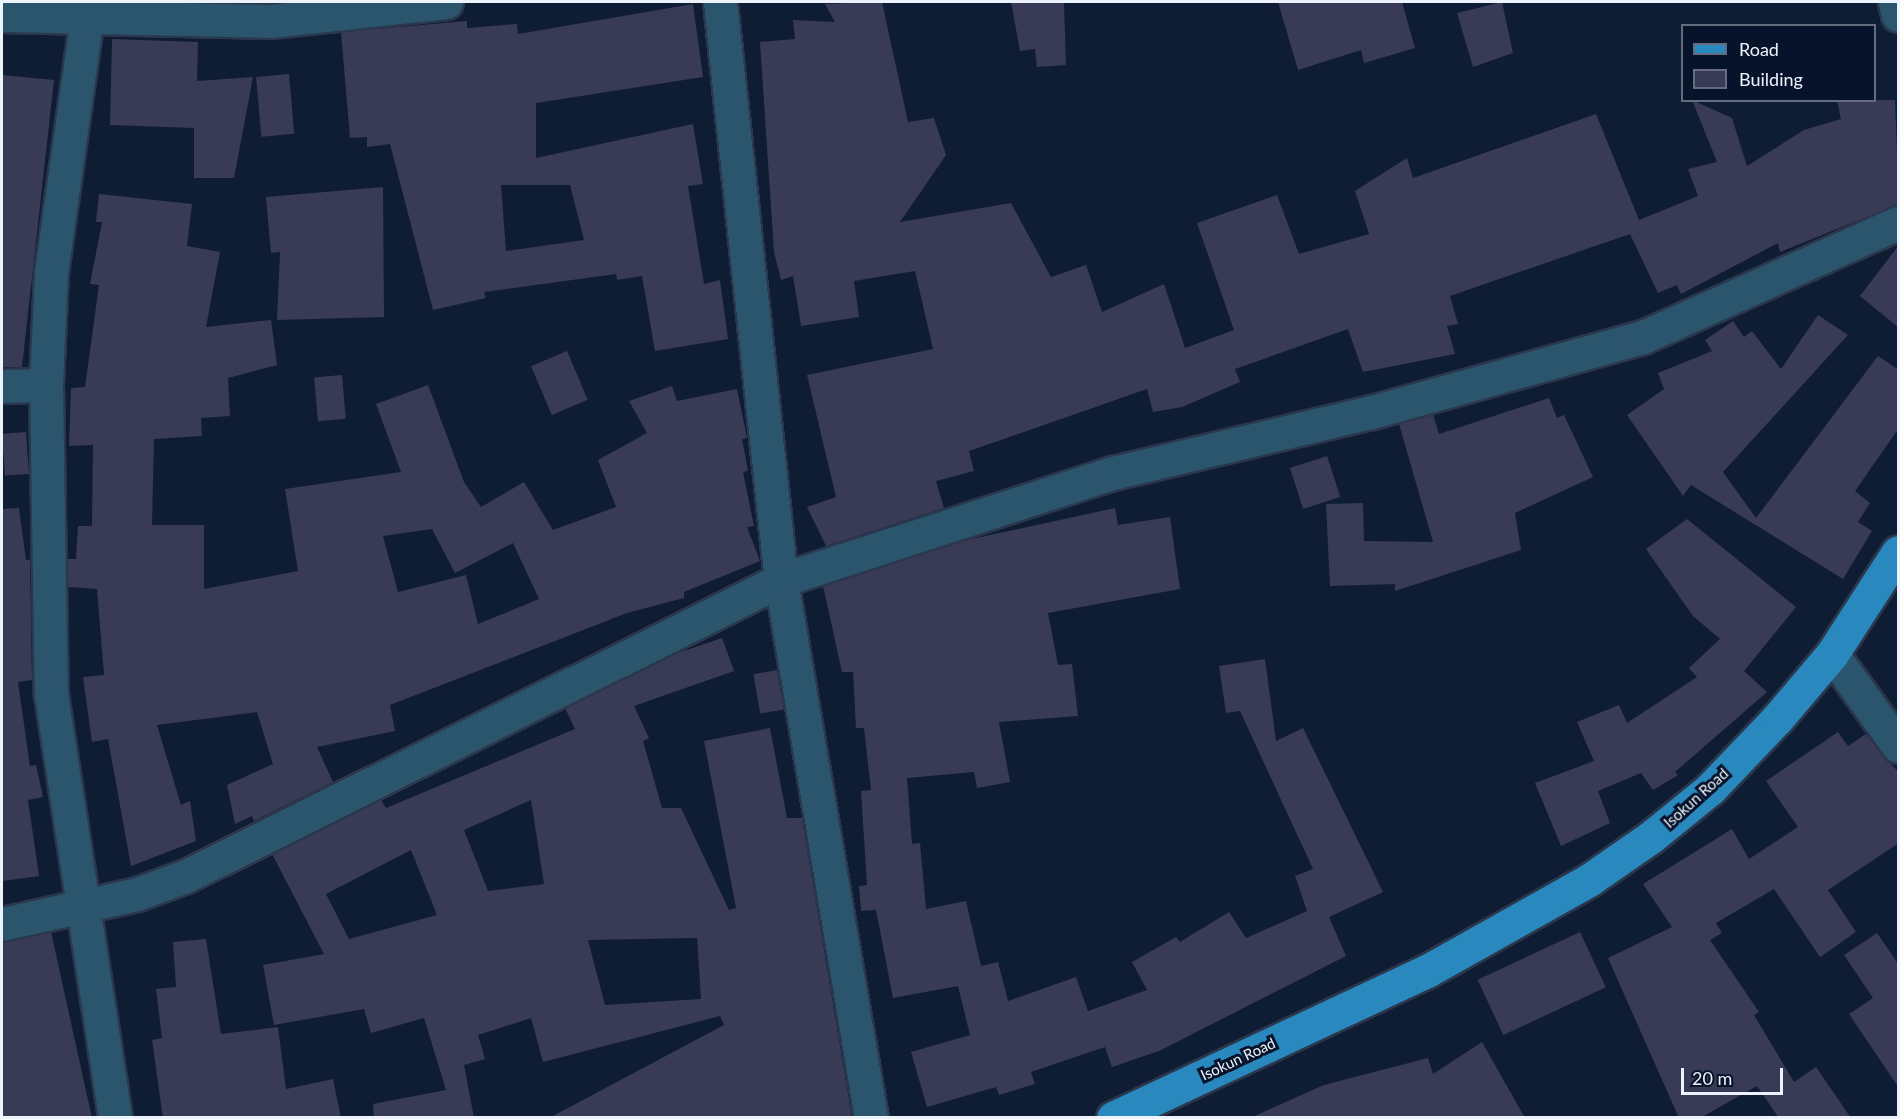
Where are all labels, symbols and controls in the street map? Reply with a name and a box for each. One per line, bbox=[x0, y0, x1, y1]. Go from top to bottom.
legend bbox=[1681, 24, 1876, 102]
text: Road bbox=[1739, 38, 1779, 60]
text: Building bbox=[1739, 68, 1803, 90]
street label: Isokun Road bbox=[1660, 764, 1732, 832]
street label: Isokun Road bbox=[1198, 1034, 1278, 1084]
scale bar bbox=[1684, 1056, 1786, 1094]
text: 20 m bbox=[1692, 1067, 1732, 1089]

